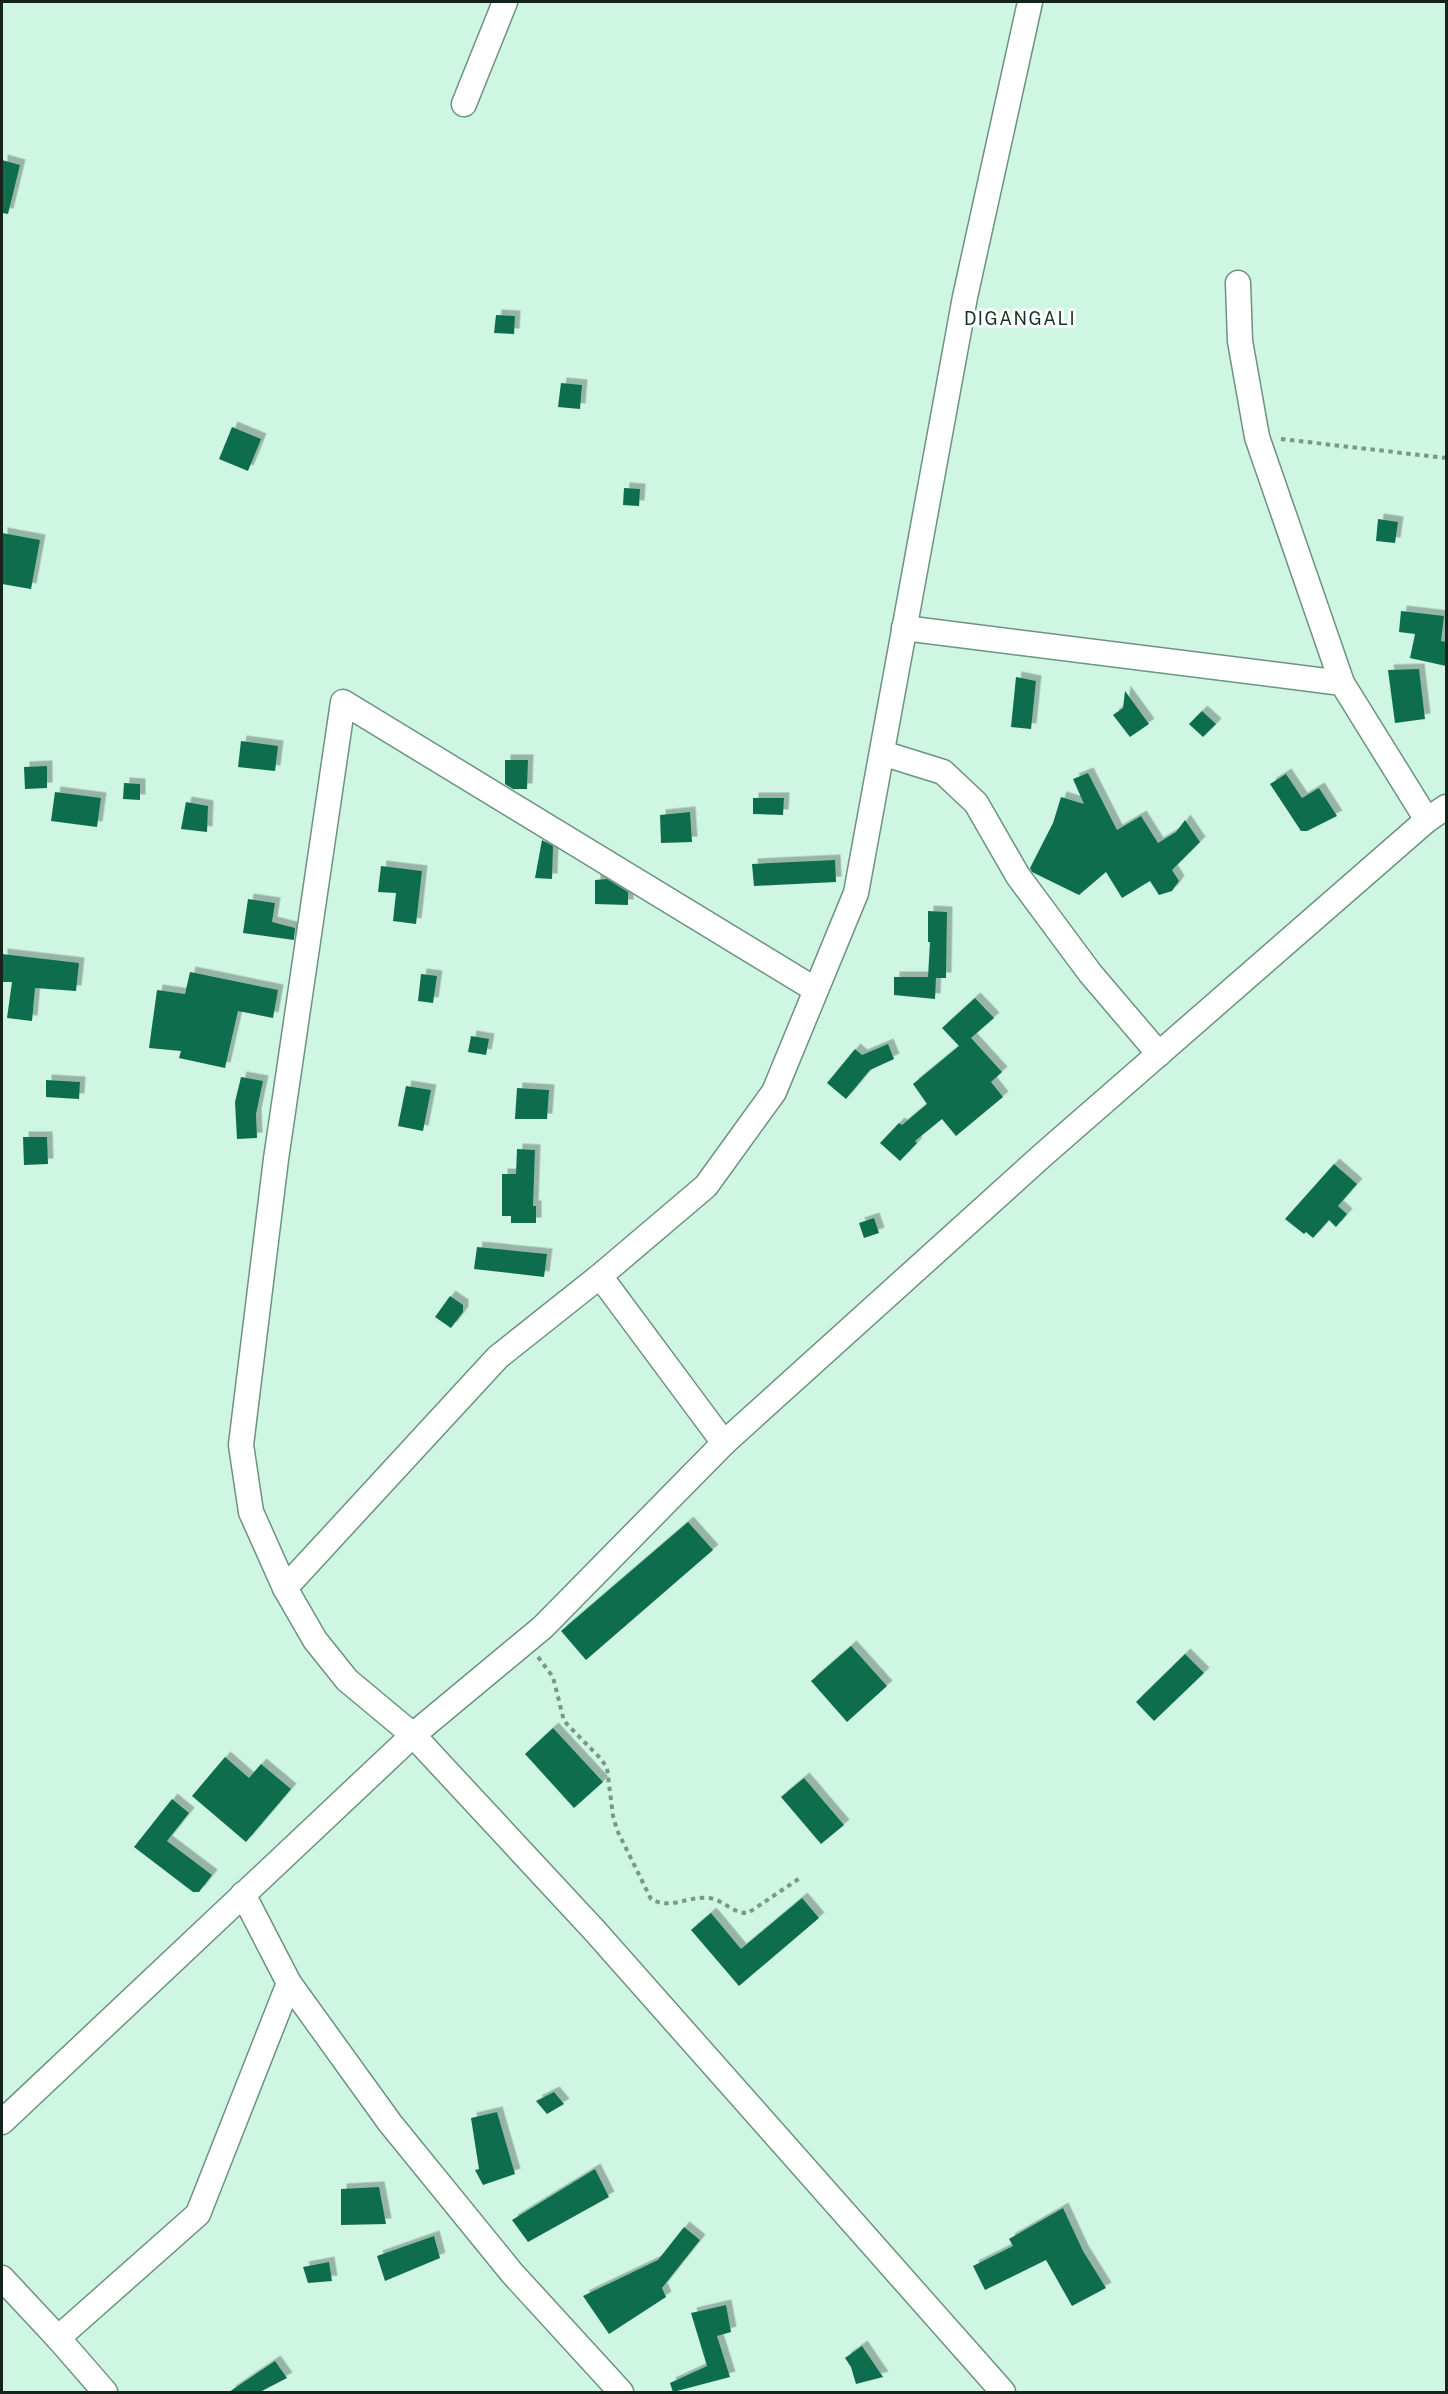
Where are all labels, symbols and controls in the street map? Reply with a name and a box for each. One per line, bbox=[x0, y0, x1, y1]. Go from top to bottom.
district label: DIGANGALI bbox=[964, 308, 1076, 329]

